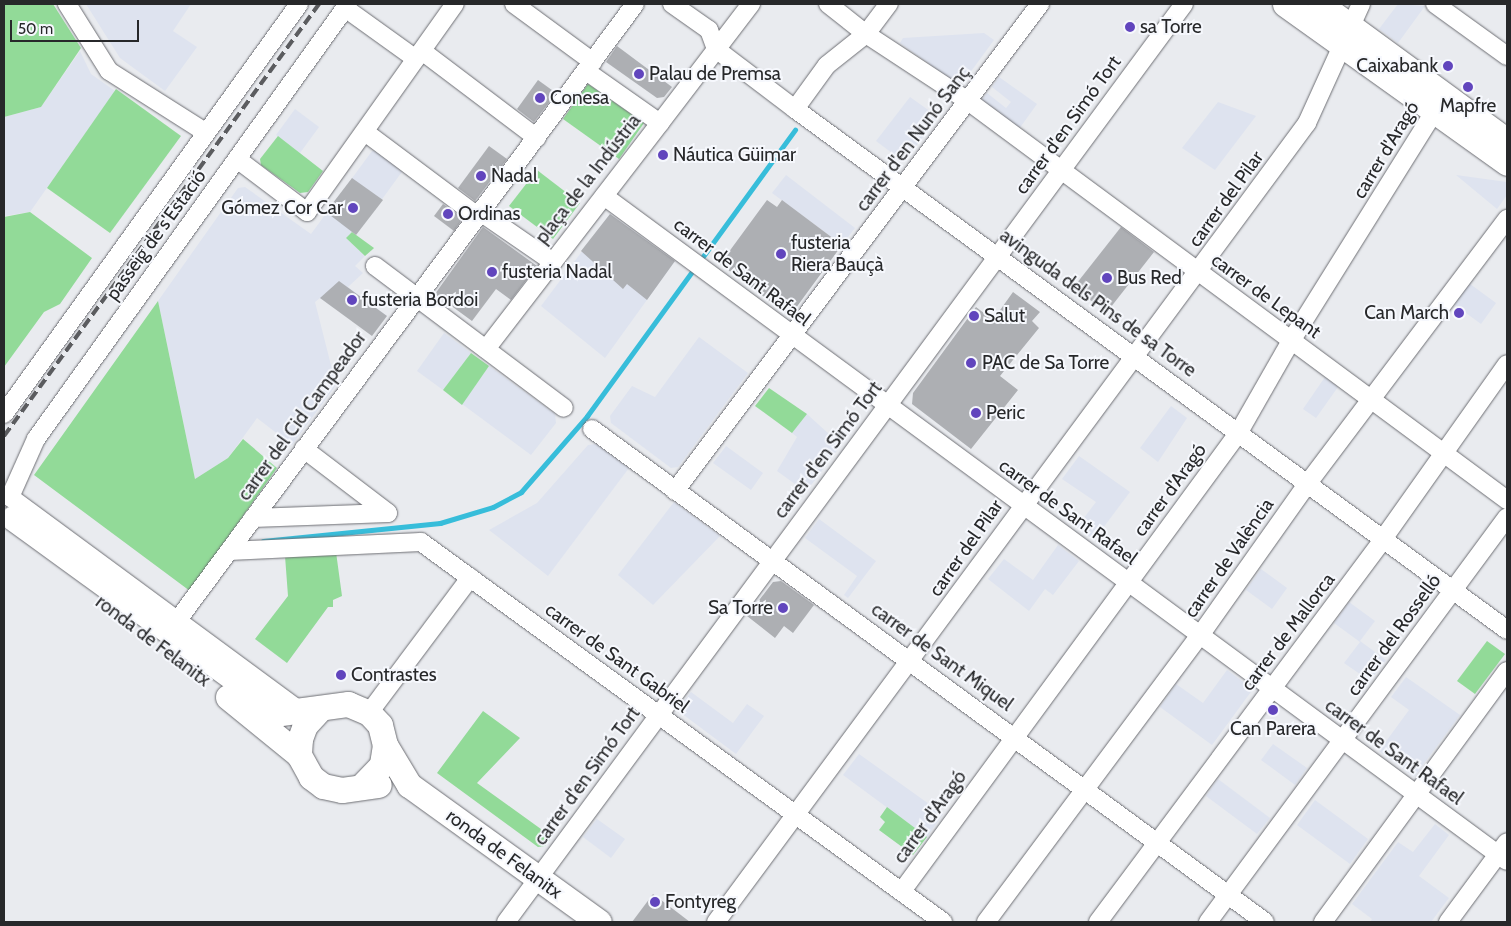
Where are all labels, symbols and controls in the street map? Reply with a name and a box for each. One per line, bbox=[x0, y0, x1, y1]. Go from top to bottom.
scale bar bbox=[12, 10, 141, 42]
place label: sa Torre bbox=[1140, 16, 1202, 38]
text: 50 m bbox=[18, 20, 53, 38]
marker: sa Torre bbox=[1124, 21, 1136, 33]
street label: carrer d'en Simó Tort bbox=[1010, 51, 1126, 199]
place label: Caixabank bbox=[1356, 55, 1438, 77]
marker: Caixabank bbox=[1442, 60, 1454, 72]
street label: carrer d'en Nunó Sanç bbox=[851, 62, 975, 216]
place label: Palau de Premsa bbox=[649, 63, 781, 85]
marker: Palau de Premsa bbox=[633, 68, 645, 80]
marker: Mapfre bbox=[1462, 81, 1474, 93]
place label: Conesa bbox=[550, 87, 609, 109]
marker: Conesa bbox=[534, 92, 546, 104]
place label: Mapfre bbox=[1440, 95, 1496, 117]
street label: carrer d'Aragó bbox=[1348, 97, 1424, 203]
street label: plaça de la Indústria bbox=[530, 110, 646, 248]
place label: Náutica Güimar bbox=[673, 144, 796, 166]
street label: carrer del Pilar bbox=[1184, 147, 1268, 251]
marker: Náutica Güimar bbox=[657, 149, 669, 161]
street label: passeig de s'Estació bbox=[101, 165, 211, 305]
place label: Nadal bbox=[491, 165, 537, 187]
marker: Nadal bbox=[475, 170, 487, 182]
place label: Gómez Cor Car bbox=[221, 197, 343, 219]
marker: Gómez Cor Car bbox=[347, 202, 359, 214]
place label: Ordinas bbox=[458, 203, 520, 225]
marker: Ordinas bbox=[442, 208, 454, 220]
street label: carrer de Sant Rafael bbox=[669, 213, 815, 331]
street label: avinguda dels Pins de sa Torre bbox=[995, 224, 1201, 382]
place label: fusteria Riera Bauçà bbox=[791, 232, 884, 276]
marker: fusteria Riera Bauçà bbox=[775, 248, 787, 260]
street label: carrer de Lepant bbox=[1207, 249, 1325, 343]
place label: fusteria Nadal bbox=[502, 261, 612, 283]
marker: fusteria Nadal bbox=[486, 266, 498, 278]
place label: Bus Red bbox=[1117, 267, 1182, 289]
marker: Bus Red bbox=[1101, 272, 1113, 284]
place label: fusteria Bordoi bbox=[362, 289, 478, 311]
marker: fusteria Bordoi bbox=[346, 294, 358, 306]
place label: Can March bbox=[1364, 302, 1449, 324]
place label: Salut bbox=[984, 305, 1025, 327]
marker: Can March bbox=[1453, 307, 1465, 319]
marker: Salut bbox=[968, 310, 980, 322]
street label: carrer del Cid Campeador bbox=[233, 327, 371, 505]
place label: PAC de Sa Torre bbox=[982, 352, 1109, 374]
marker: PAC de Sa Torre bbox=[964, 356, 978, 370]
street label: carrer d'en Simó Tort bbox=[769, 377, 887, 523]
place label: Peric bbox=[986, 402, 1025, 424]
marker: Peric bbox=[970, 407, 982, 419]
street label: carrer d'Aragó bbox=[1129, 439, 1211, 541]
street label: carrer de Sant Rafael bbox=[994, 454, 1142, 570]
street label: carrer de València bbox=[1179, 494, 1279, 622]
street label: carrer del Pilar bbox=[924, 495, 1008, 601]
street label: carrer de Mallorca bbox=[1236, 569, 1340, 695]
street label: carrer del Rosselló bbox=[1342, 570, 1446, 700]
street label: ronda de Felanitx bbox=[91, 590, 215, 692]
place label: Sa Torre bbox=[708, 597, 773, 619]
street label: carrer de Sant Gabriel bbox=[541, 598, 693, 718]
street label: carrer de Sant Miquel bbox=[867, 598, 1017, 716]
marker: Sa Torre bbox=[777, 602, 789, 614]
place label: Contrastes bbox=[351, 664, 437, 686]
marker: Contrastes bbox=[335, 669, 347, 681]
street label: carrer de Sant Rafael bbox=[1320, 694, 1468, 810]
street label: carrer d'en Simó Tort bbox=[529, 702, 645, 850]
marker: Can Parera bbox=[1267, 704, 1279, 716]
place label: Can Parera bbox=[1230, 718, 1316, 740]
street label: carrer d'Aragó bbox=[889, 766, 971, 868]
street label: ronda de Felanitx bbox=[442, 804, 566, 904]
place label: Fontyreg bbox=[665, 891, 736, 913]
marker: Fontyreg bbox=[649, 896, 661, 908]

